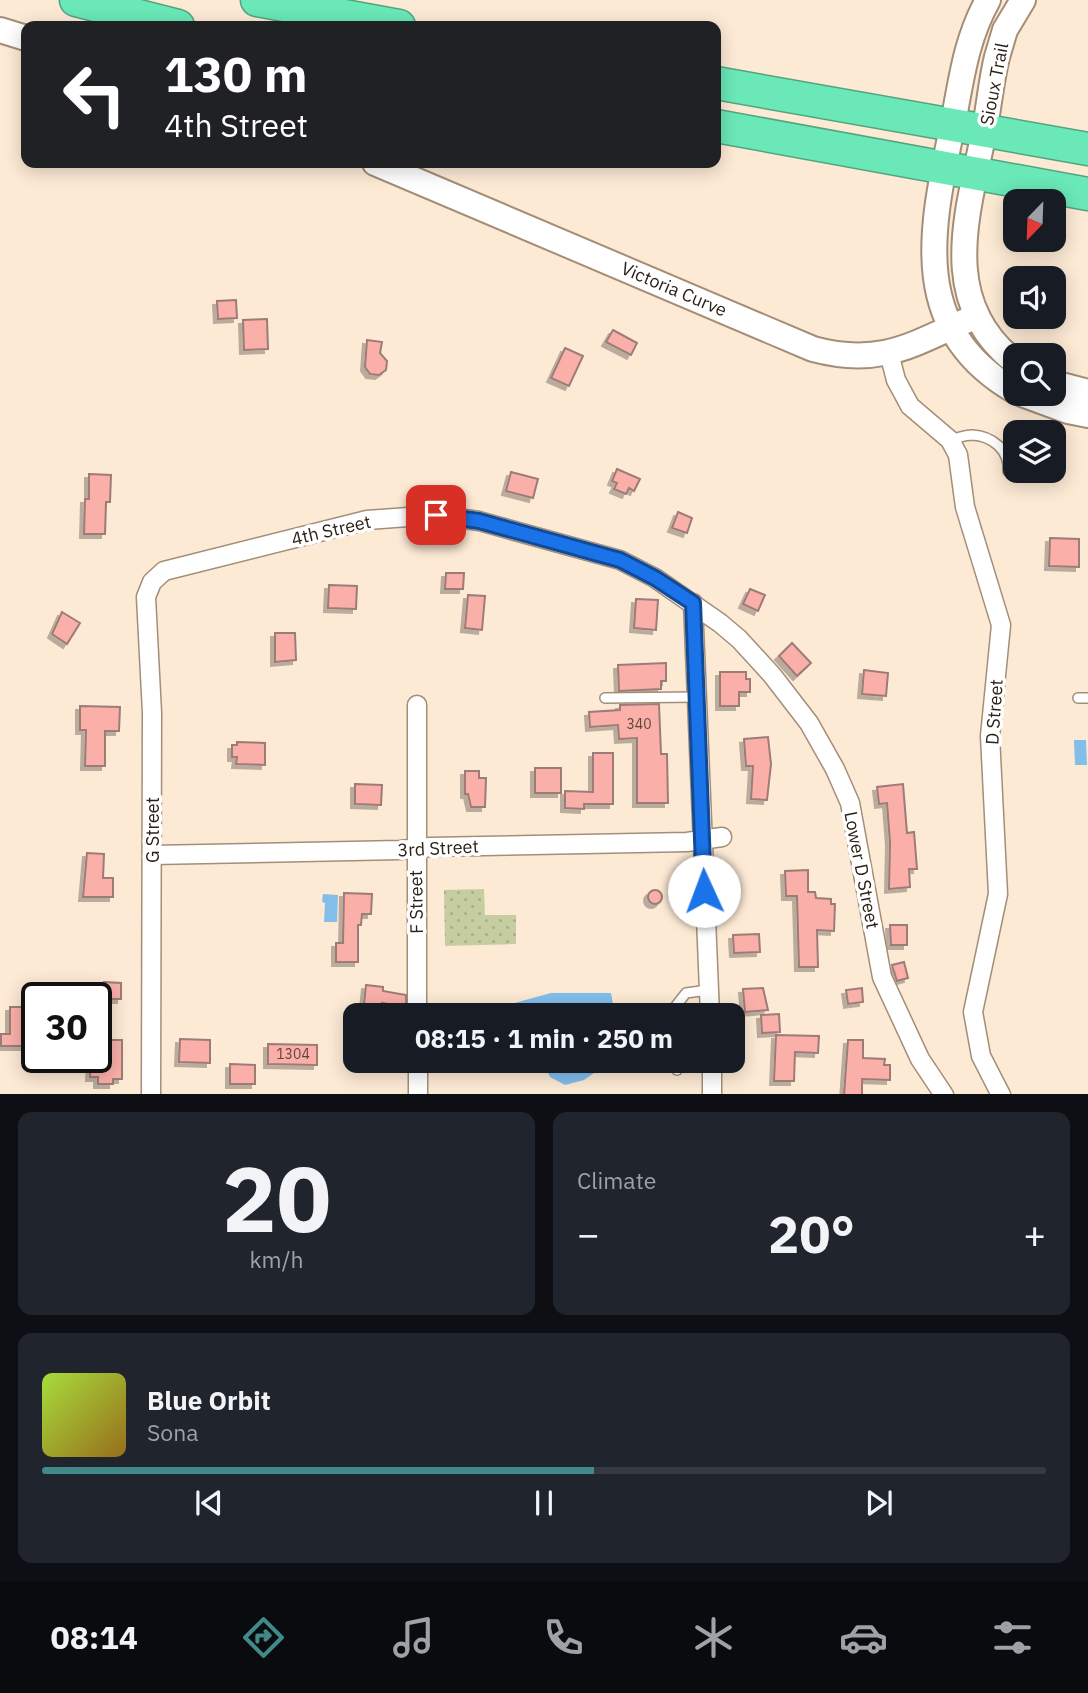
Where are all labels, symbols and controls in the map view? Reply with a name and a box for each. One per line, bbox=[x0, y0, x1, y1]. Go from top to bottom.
street label: Sioux Trail bbox=[975, 41, 1013, 127]
text: 130 m bbox=[164, 42, 308, 105]
icon: left bbox=[49, 49, 140, 140]
text: 4th Street bbox=[164, 104, 308, 146]
north arrow bbox=[1003, 189, 1066, 252]
map controls bbox=[1003, 189, 1066, 483]
street label: Victoria Curve bbox=[618, 256, 730, 322]
button: sound bbox=[1003, 266, 1066, 329]
button: search bbox=[1003, 343, 1066, 406]
button: layers bbox=[1003, 420, 1066, 483]
pin bbox=[406, 485, 466, 545]
icon: arrive bbox=[417, 496, 455, 534]
street label: 4th Street bbox=[289, 510, 373, 550]
street label: D Street bbox=[980, 678, 1008, 746]
house number: 340 bbox=[626, 715, 652, 733]
street label: G Street bbox=[141, 797, 164, 863]
street label: Lower D Street bbox=[839, 809, 885, 931]
street label: 3rd Street bbox=[397, 834, 479, 862]
position arrow bbox=[667, 854, 741, 928]
street label: F Street bbox=[404, 870, 428, 934]
speed limit sign: 30 bbox=[21, 982, 112, 1073]
text: 08:15 · 1 min · 250 m bbox=[415, 1021, 673, 1055]
house number: 1304 bbox=[276, 1045, 310, 1063]
text: 20 bbox=[222, 1139, 331, 1257]
text: Climate bbox=[577, 1165, 656, 1195]
text: 20° bbox=[768, 1200, 855, 1267]
text: − bbox=[577, 1209, 600, 1258]
text: + bbox=[1023, 1209, 1046, 1258]
text: km/h bbox=[249, 1244, 304, 1274]
text: Blue Orbit bbox=[147, 1383, 271, 1417]
text: Sona bbox=[147, 1417, 199, 1447]
icon: previous bbox=[190, 1484, 228, 1522]
icon: pause bbox=[525, 1484, 563, 1522]
icon: next bbox=[860, 1484, 898, 1522]
icon: directions bbox=[239, 1613, 288, 1662]
icon: music bbox=[389, 1613, 438, 1662]
icon: phone bbox=[539, 1613, 588, 1662]
icon: climate bbox=[689, 1613, 738, 1662]
icon: car bbox=[839, 1613, 888, 1662]
icon: filters bbox=[988, 1613, 1037, 1662]
text: 08:14 bbox=[50, 1616, 138, 1658]

